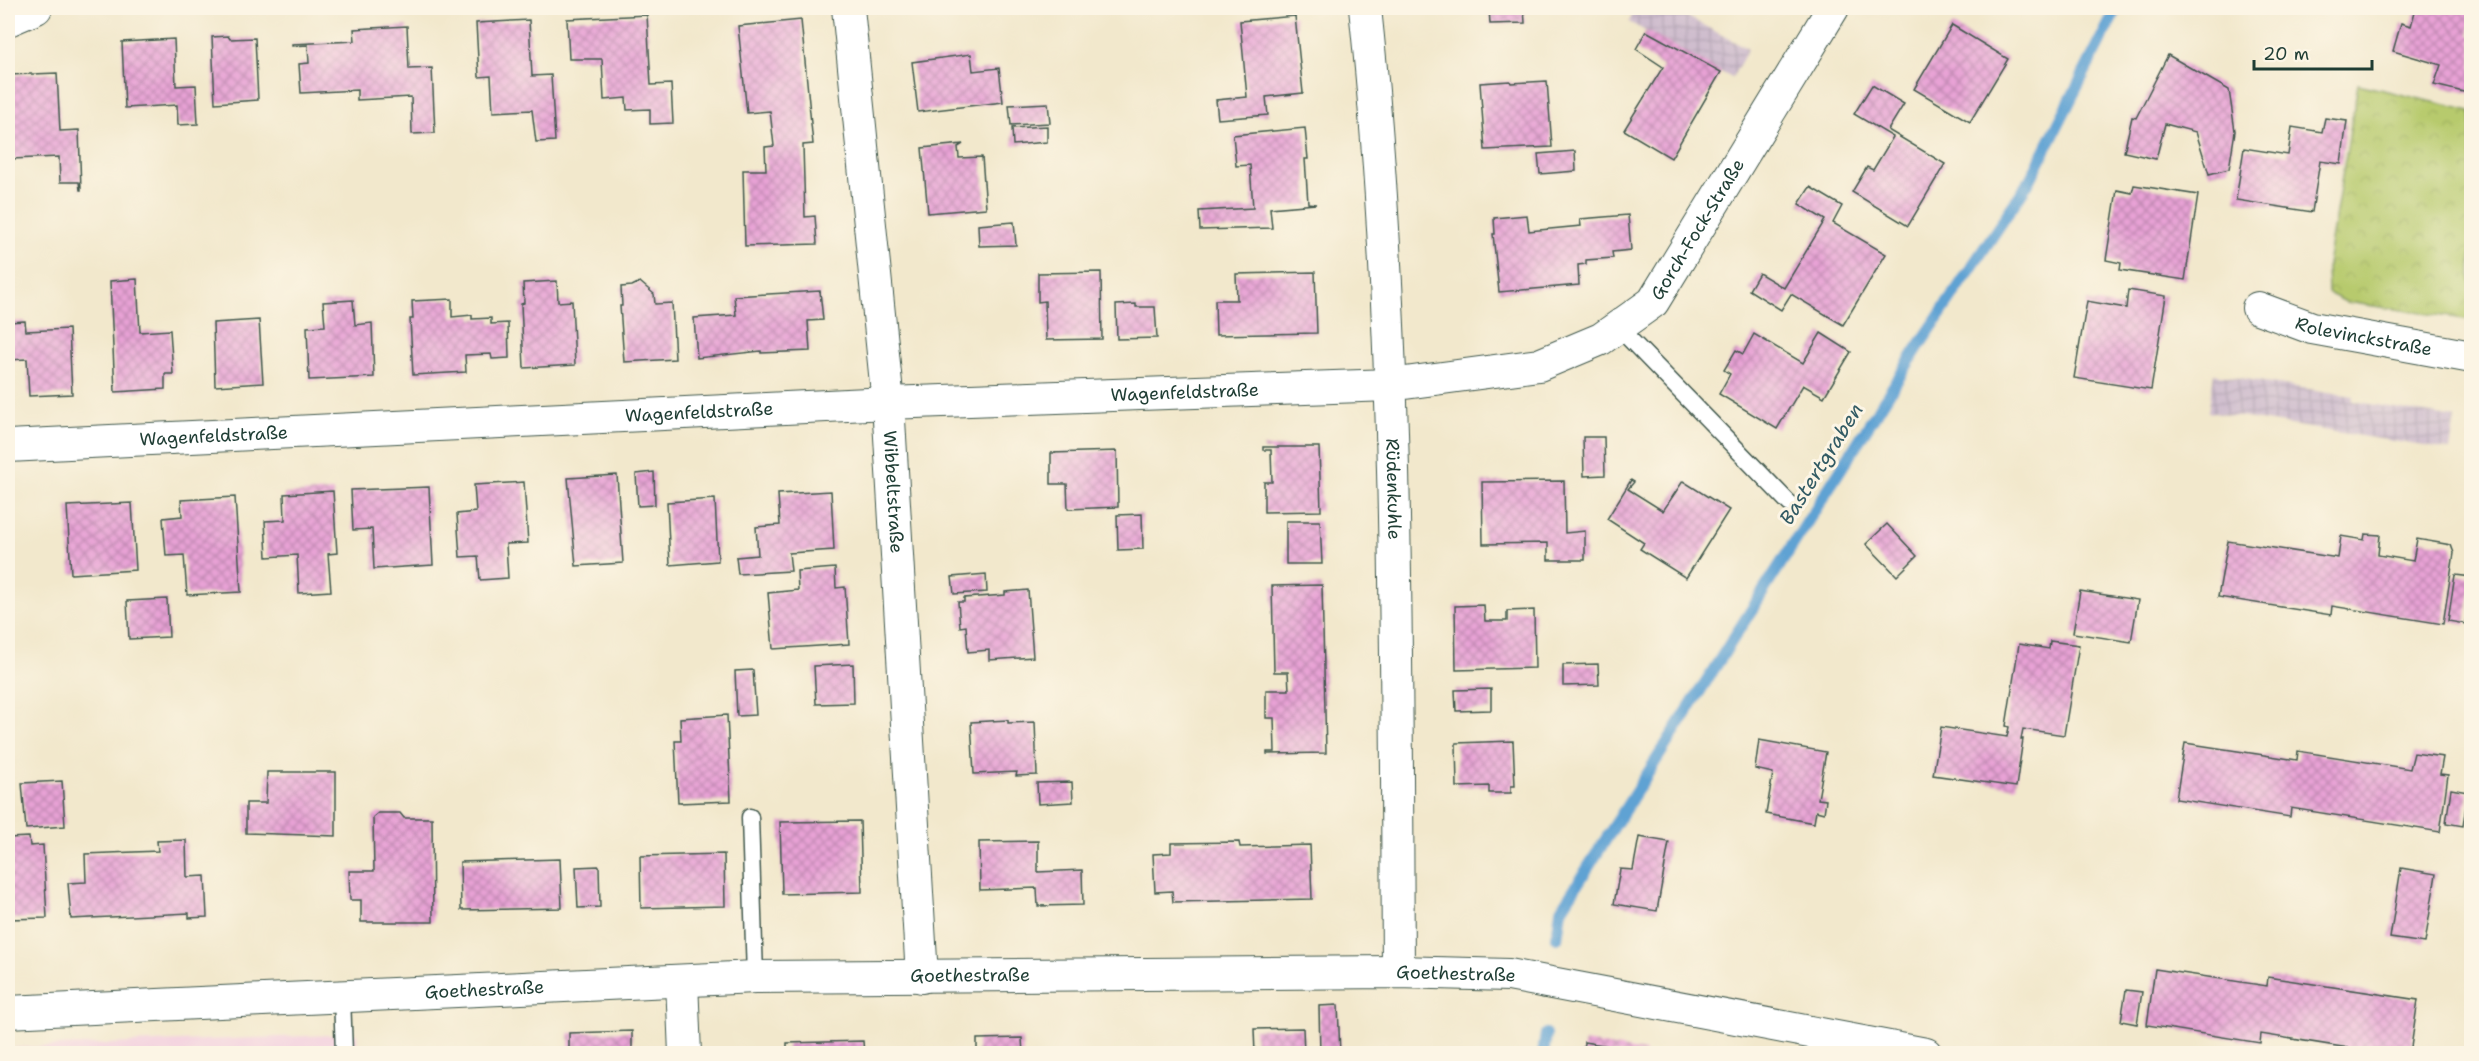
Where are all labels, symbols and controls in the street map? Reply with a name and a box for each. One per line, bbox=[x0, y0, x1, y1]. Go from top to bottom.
scale bar bbox=[2254, 33, 2372, 71]
text: 20 m bbox=[2263, 42, 2309, 66]
street label: Gorch-Fock-Straße bbox=[1645, 154, 1750, 305]
street label: Rolevinckstraße bbox=[2292, 311, 2434, 362]
street label: Wagenfeldstraße bbox=[1110, 378, 1259, 407]
street label: Wagenfeldstraße bbox=[624, 397, 774, 428]
water label: Bastertgraben bbox=[1773, 398, 1869, 530]
street label: Wagenfeldstraße bbox=[139, 420, 289, 452]
street label: Wibbeltstraße bbox=[878, 430, 909, 554]
street label: Rüdenkuhle bbox=[1380, 438, 1407, 540]
street label: Goethestraße bbox=[1396, 960, 1518, 988]
street label: Goethestraße bbox=[910, 963, 1030, 988]
street label: Goethestraße bbox=[424, 975, 545, 1004]

